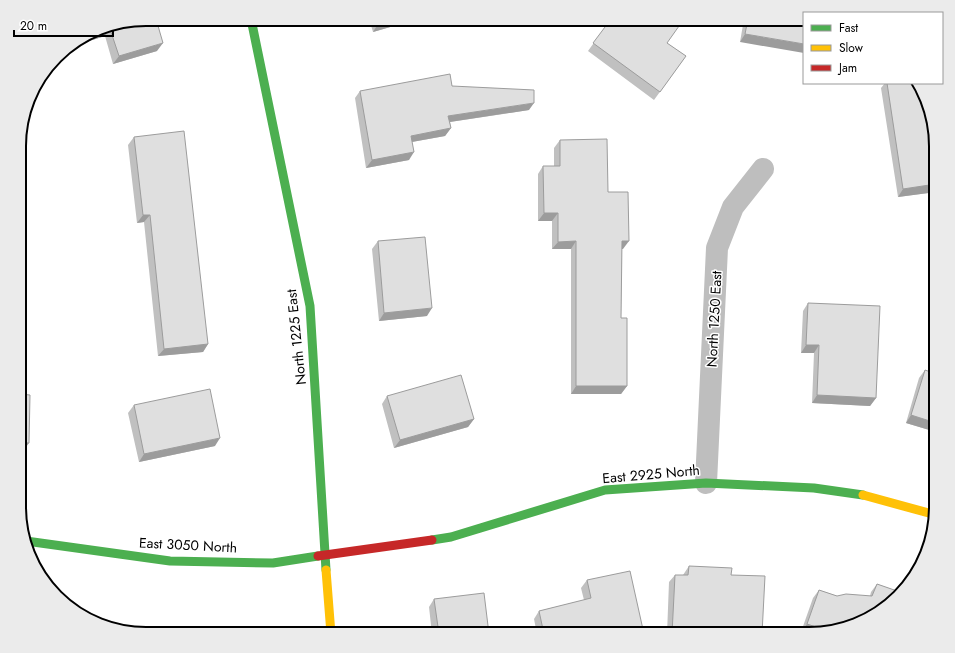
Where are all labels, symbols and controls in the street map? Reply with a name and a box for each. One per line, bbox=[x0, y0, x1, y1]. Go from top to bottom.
scale bar bbox=[14, 12, 113, 38]
legend bbox=[803, 12, 943, 84]
text: 20 m bbox=[20, 17, 47, 35]
text: Fast bbox=[839, 19, 858, 37]
text: Slow bbox=[839, 39, 864, 57]
text: Jam bbox=[837, 59, 857, 77]
street label: North 1250 East bbox=[701, 270, 727, 368]
street label: North 1225 East bbox=[281, 288, 311, 386]
street label: East 2925 North bbox=[601, 460, 701, 488]
street label: East 3050 North bbox=[138, 532, 238, 558]

